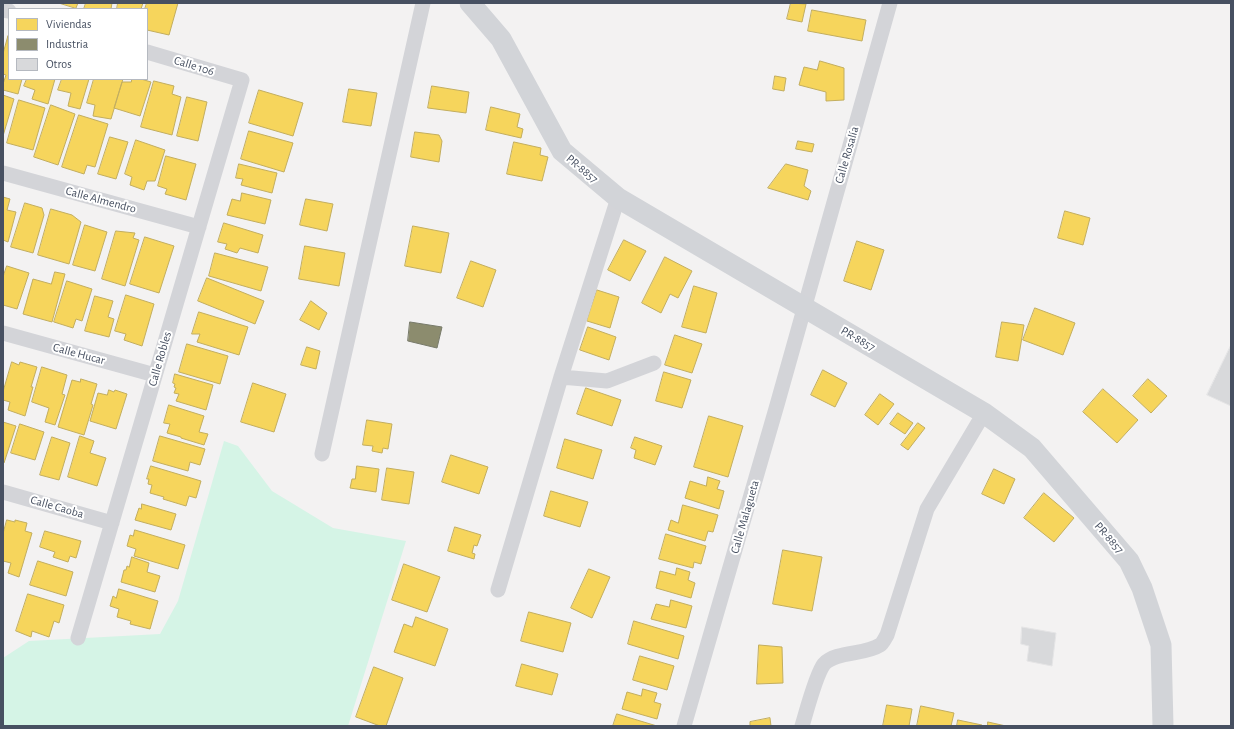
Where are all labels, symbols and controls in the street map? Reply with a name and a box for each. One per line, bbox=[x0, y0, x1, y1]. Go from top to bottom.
legend bbox=[8, 8, 148, 80]
text: Viviendas bbox=[46, 18, 92, 30]
text: Industria bbox=[46, 38, 88, 50]
street label: Calle 106 bbox=[172, 53, 216, 79]
text: Otros bbox=[46, 58, 72, 70]
street label: Calle Rosalía bbox=[832, 125, 862, 185]
street label: PR-8857 bbox=[563, 152, 601, 186]
street label: Calle Almendro bbox=[64, 184, 138, 216]
street label: PR-8857 bbox=[838, 323, 878, 355]
street label: Calle Robles bbox=[145, 330, 175, 388]
street label: Calle Hucar bbox=[51, 340, 107, 368]
street label: Calle Malagueta bbox=[728, 479, 762, 555]
street label: Calle Caoba bbox=[29, 493, 85, 521]
street label: PR-8857 bbox=[1091, 519, 1127, 557]

